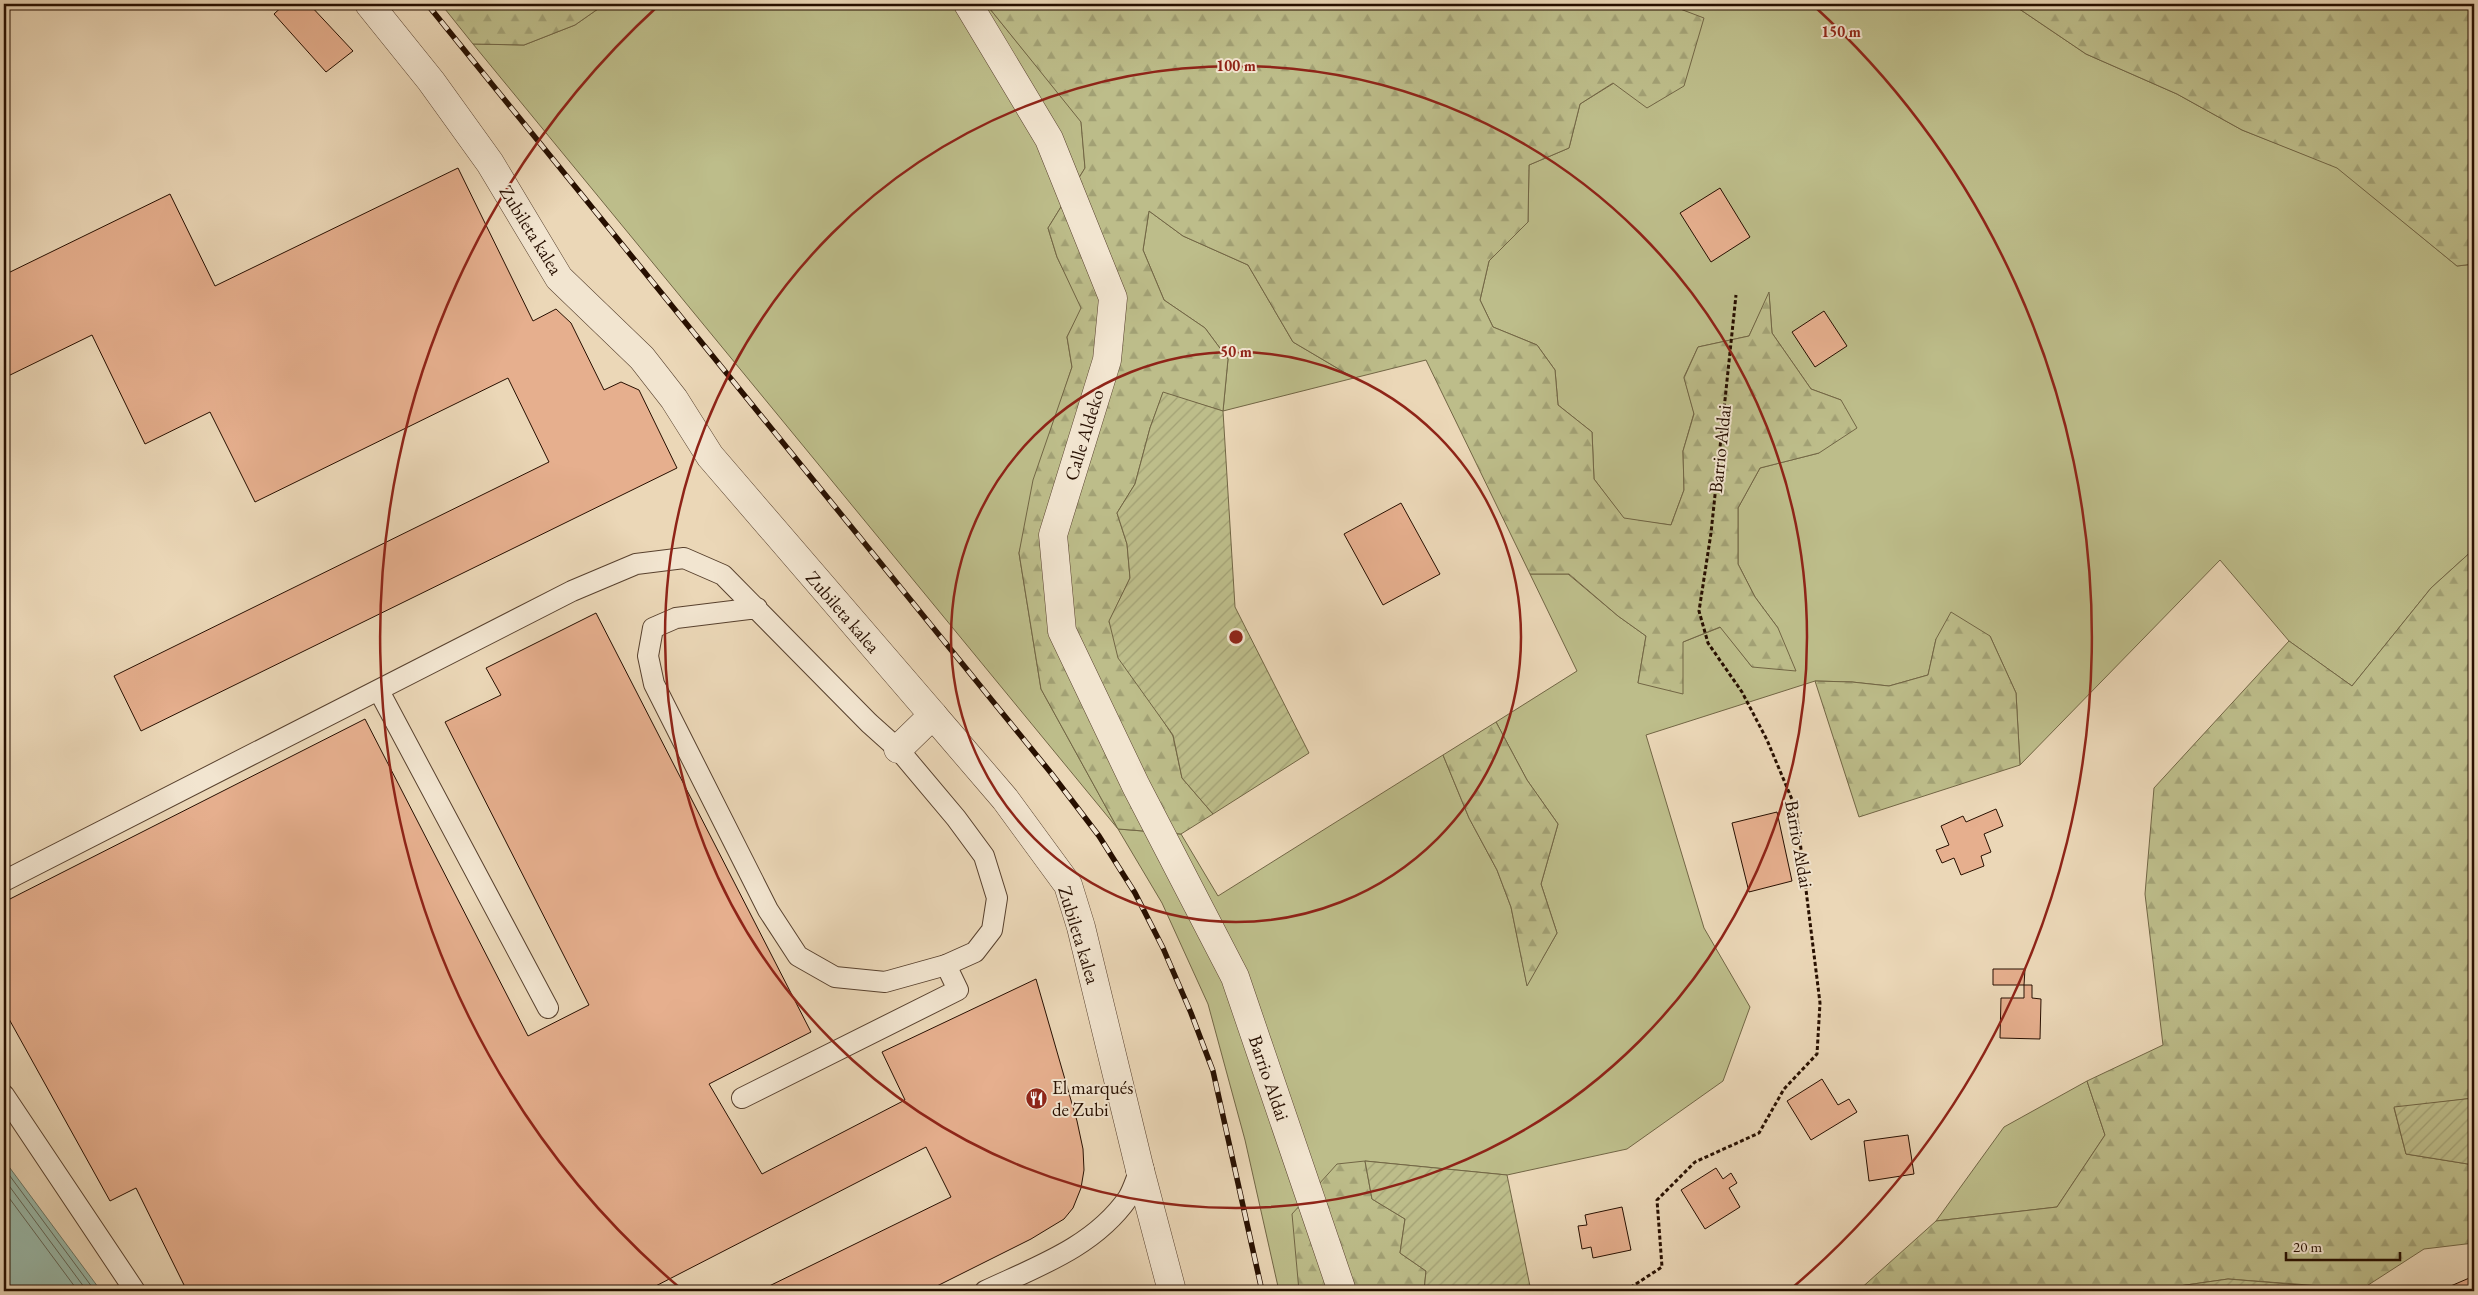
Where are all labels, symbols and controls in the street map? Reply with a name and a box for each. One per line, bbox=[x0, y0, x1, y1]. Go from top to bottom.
text: 150 m bbox=[1821, 22, 1861, 41]
text: 100 m bbox=[1216, 56, 1256, 75]
street label: Zubileta kalea bbox=[494, 180, 569, 280]
text: 50 m bbox=[1220, 342, 1252, 361]
street label: Calle Aldeko bbox=[1058, 386, 1110, 484]
street label: Barrio Aldai bbox=[1703, 403, 1737, 494]
street label: Zubileta kalea bbox=[800, 566, 886, 659]
centre of rings bbox=[1227, 628, 1245, 646]
street label: Barrio Aldai bbox=[1779, 798, 1819, 890]
street label: Zubileta kalea bbox=[1052, 883, 1106, 987]
street label: Barrio Aldai bbox=[1243, 1032, 1295, 1124]
place label: El marqués de Zubi bbox=[1052, 1075, 1133, 1122]
restaurant icon: El marqués de Zubi bbox=[1024, 1086, 1048, 1110]
scale bar bbox=[2286, 1230, 2399, 1262]
text: 20 m bbox=[2293, 1237, 2322, 1256]

